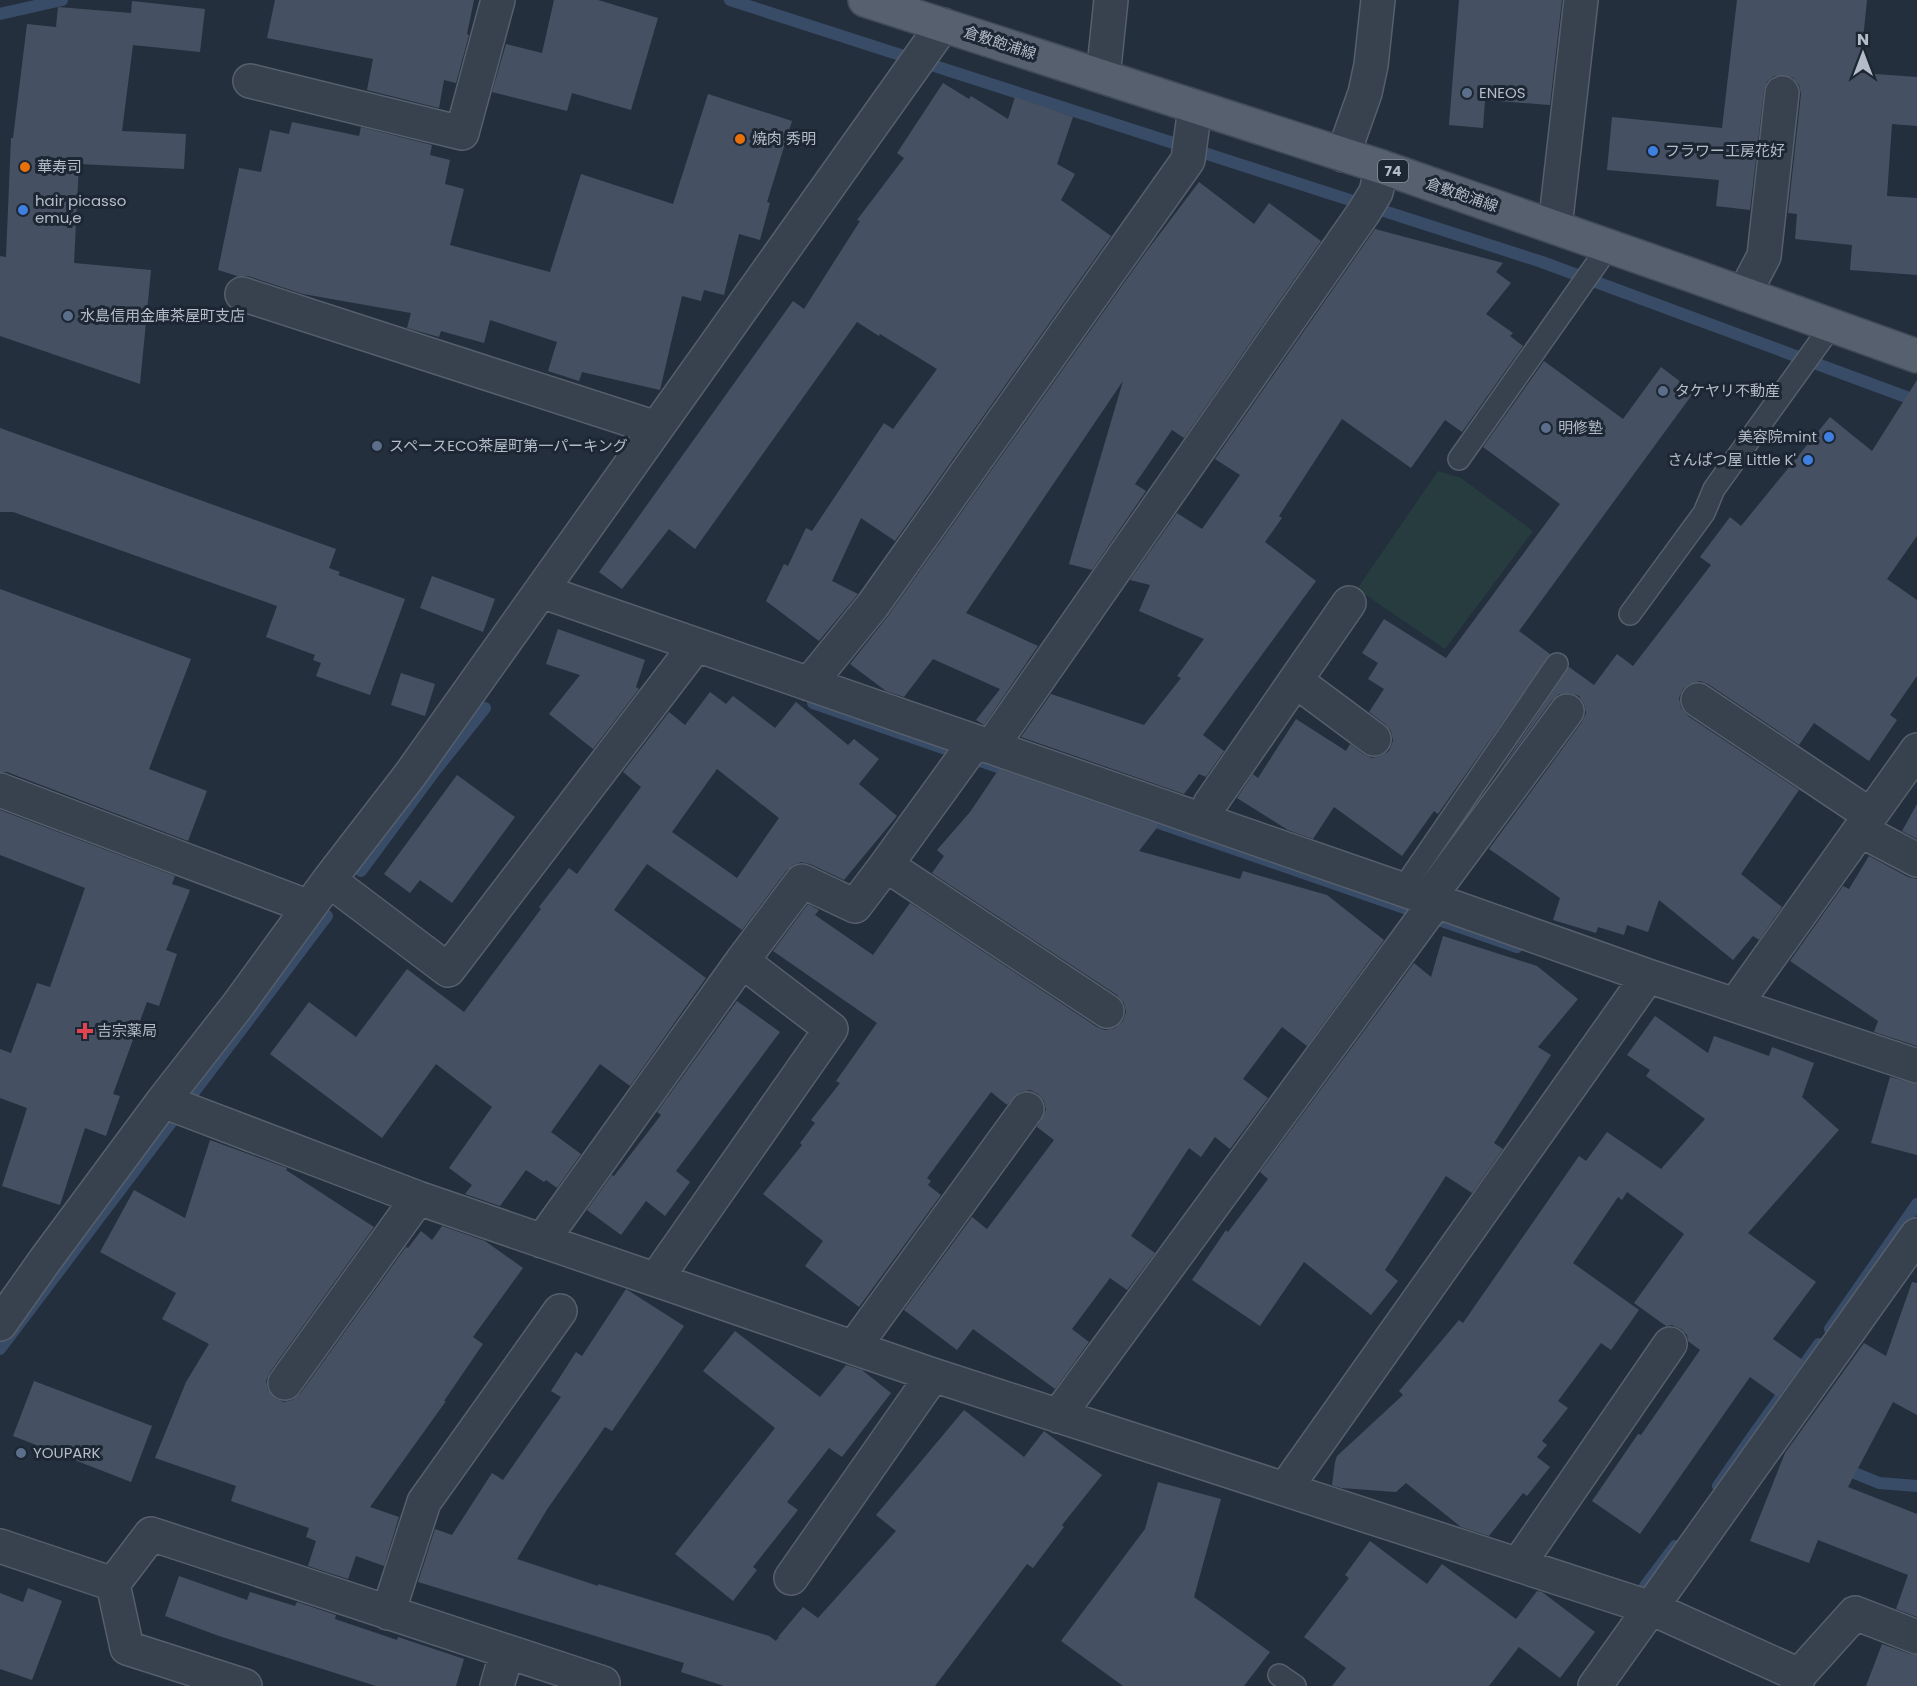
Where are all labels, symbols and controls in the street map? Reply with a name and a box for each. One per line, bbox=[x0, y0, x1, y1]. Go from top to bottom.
street label: 倉敷飽浦線 bbox=[961, 21, 1039, 64]
north arrow bbox=[1833, 24, 1893, 84]
text: N bbox=[1857, 28, 1869, 51]
place label: ENEOS bbox=[1479, 82, 1526, 103]
marker: ENEOS bbox=[1460, 86, 1474, 100]
place label: 焼肉 秀明 bbox=[752, 128, 816, 149]
marker: 焼肉 秀明 bbox=[733, 132, 747, 146]
place label: フラワー工房花好 bbox=[1665, 140, 1785, 161]
marker: フラワー工房花好 bbox=[1646, 144, 1660, 158]
place label: 華寿司 bbox=[37, 156, 82, 177]
marker: 華寿司 bbox=[18, 160, 32, 174]
road number: 74 bbox=[1378, 160, 1408, 182]
street label: 倉敷飽浦線 bbox=[1423, 172, 1501, 217]
place label: hair picasso emu,e bbox=[35, 190, 126, 228]
marker: hair picasso emu,e bbox=[16, 203, 30, 217]
place label: 水島信用金庫茶屋町支店 bbox=[80, 305, 245, 326]
marker: 水島信用金庫茶屋町支店 bbox=[61, 309, 75, 323]
place label: タケヤリ不動産 bbox=[1675, 380, 1780, 401]
marker: タケヤリ不動産 bbox=[1656, 384, 1670, 398]
place label: 明修塾 bbox=[1558, 417, 1603, 438]
marker: 明修塾 bbox=[1539, 421, 1553, 435]
place label: 美容院mint bbox=[1738, 426, 1817, 447]
marker: 美容院mint bbox=[1822, 430, 1836, 444]
place label: スペースECO茶屋町第一パーキング bbox=[389, 435, 628, 456]
marker: スペースECO茶屋町第一パーキング bbox=[370, 439, 384, 453]
place label: さんぱつ屋 Little K' bbox=[1668, 449, 1796, 470]
marker: さんぱつ屋 Little K' bbox=[1801, 453, 1815, 467]
place label: 吉宗薬局 bbox=[97, 1020, 157, 1041]
marker: 吉宗薬局 bbox=[78, 1024, 92, 1038]
place label: YOUPARK bbox=[33, 1442, 101, 1463]
marker: YOUPARK bbox=[14, 1446, 28, 1460]

